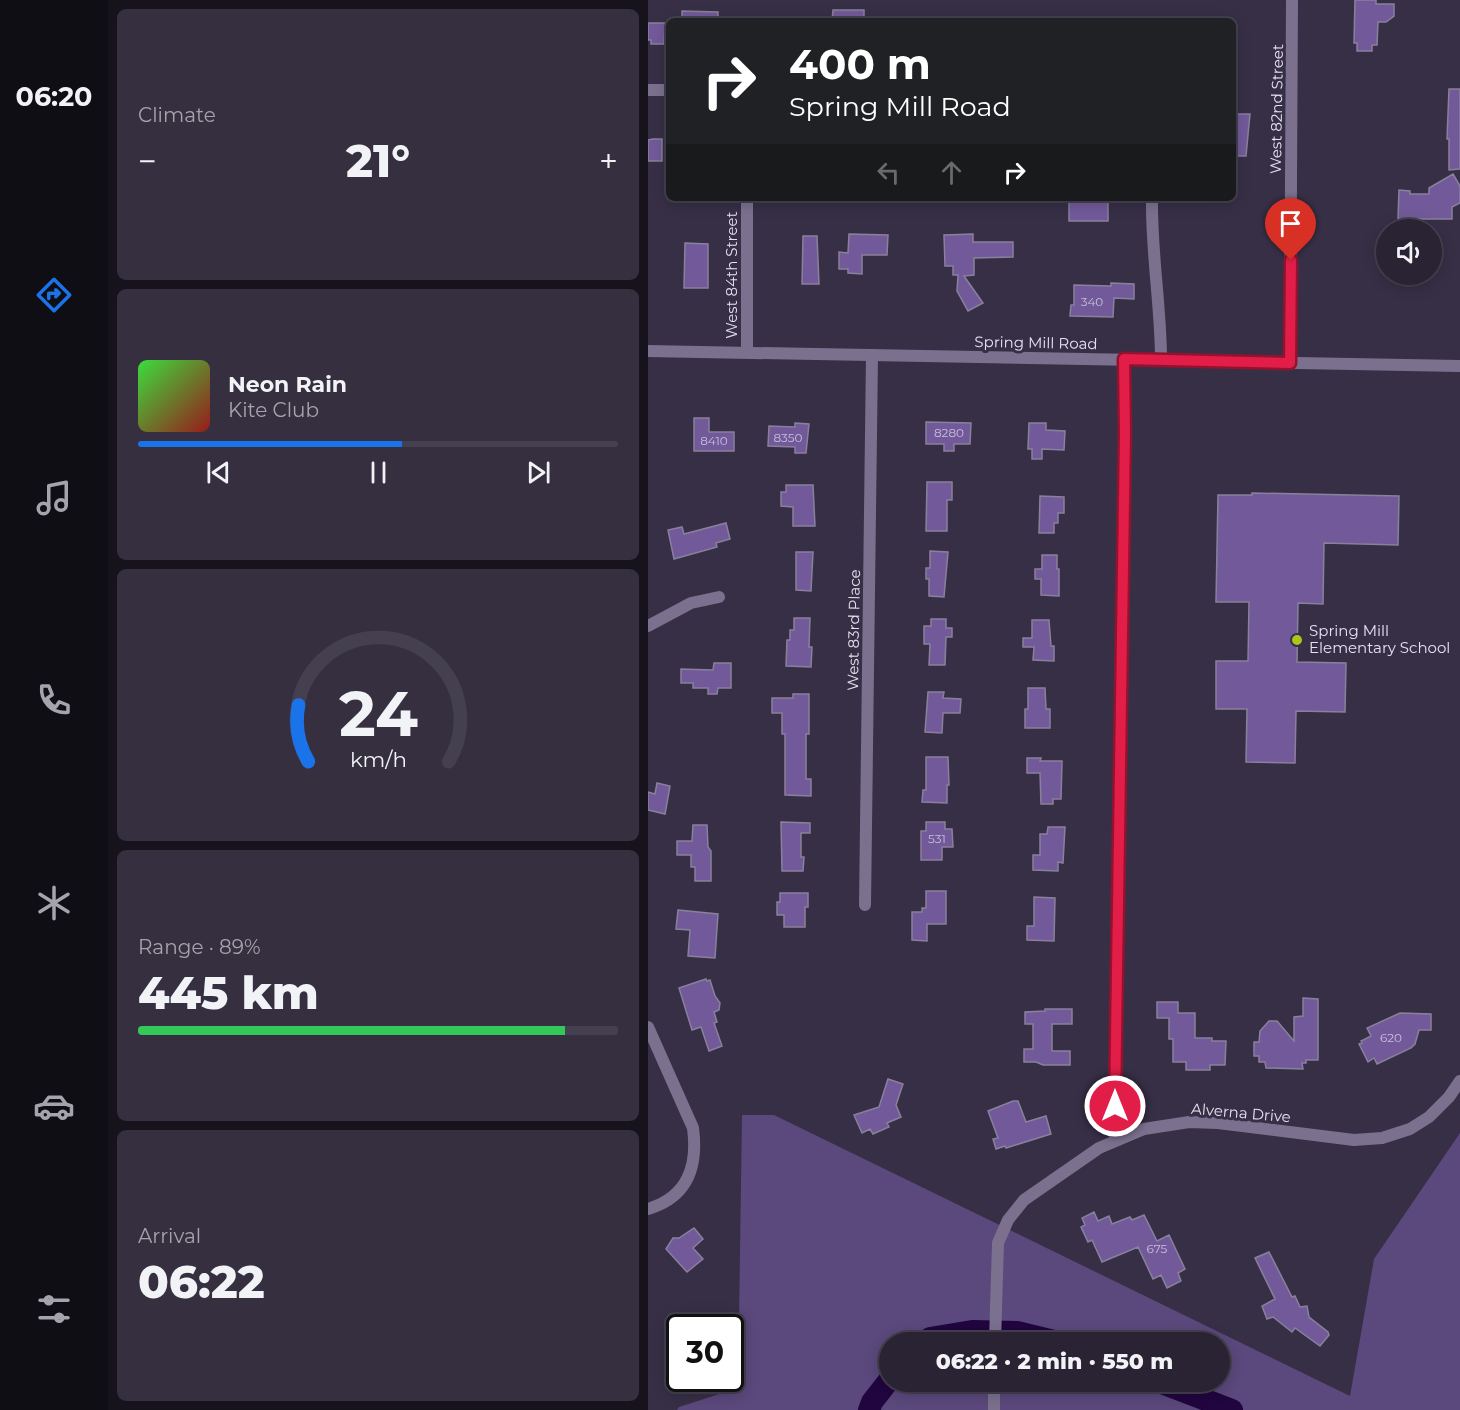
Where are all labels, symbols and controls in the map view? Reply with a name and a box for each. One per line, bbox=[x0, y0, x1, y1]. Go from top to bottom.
text: 400 m bbox=[789, 38, 931, 90]
icon: right bbox=[690, 42, 768, 120]
street label: West 82nd Street bbox=[1266, 44, 1287, 174]
text: 06:20 bbox=[16, 80, 92, 113]
text: Spring Mill Road bbox=[789, 90, 1011, 123]
text: Climate bbox=[138, 103, 216, 127]
text: 21° bbox=[346, 133, 410, 188]
text: − bbox=[138, 141, 157, 181]
text: + bbox=[599, 141, 618, 181]
icon: left bbox=[872, 156, 905, 189]
icon: ahead bbox=[935, 156, 968, 189]
icon: right bbox=[998, 156, 1031, 189]
pin bbox=[1265, 198, 1316, 260]
icon: arrive bbox=[1274, 207, 1307, 240]
street label: West 84th Street bbox=[722, 211, 741, 339]
map controls bbox=[1376, 219, 1442, 285]
button: sound bbox=[1376, 219, 1442, 285]
icon: directions bbox=[33, 274, 75, 316]
house number: 340 bbox=[1081, 294, 1103, 309]
street label: Spring Mill Road bbox=[974, 332, 1098, 353]
text: Neon Rain bbox=[228, 371, 347, 398]
text: Kite Club bbox=[228, 398, 319, 422]
house number: 8280 bbox=[934, 425, 964, 440]
house number: 8350 bbox=[773, 430, 803, 445]
house number: 8410 bbox=[700, 433, 728, 448]
icon: previous bbox=[202, 456, 235, 489]
icon: pause bbox=[362, 456, 395, 489]
icon: next bbox=[522, 456, 555, 489]
icon: music bbox=[33, 477, 75, 519]
street label: West 83rd Place bbox=[843, 569, 864, 691]
place label: Spring Mill Elementary School bbox=[1309, 621, 1450, 657]
marker: Spring Mill Elementary School bbox=[1290, 633, 1304, 647]
text: 24 bbox=[338, 676, 418, 752]
icon: phone bbox=[33, 679, 75, 721]
text: km/h bbox=[349, 746, 407, 772]
house number: 531 bbox=[928, 831, 946, 846]
icon: climate bbox=[33, 882, 75, 924]
text: Range · 89% bbox=[138, 935, 261, 959]
text: 445 km bbox=[138, 965, 319, 1020]
house number: 620 bbox=[1380, 1030, 1402, 1045]
position arrow bbox=[1083, 1074, 1147, 1138]
icon: car bbox=[33, 1085, 75, 1127]
street label: Alverna Drive bbox=[1190, 1099, 1292, 1126]
text: Arrival bbox=[138, 1224, 201, 1248]
house number: 675 bbox=[1147, 1241, 1168, 1256]
text: 06:22 bbox=[138, 1254, 265, 1309]
icon: filters bbox=[33, 1288, 75, 1330]
speed limit sign: 30 bbox=[666, 1314, 744, 1392]
text: 06:22 · 2 min · 550 m bbox=[936, 1348, 1173, 1375]

